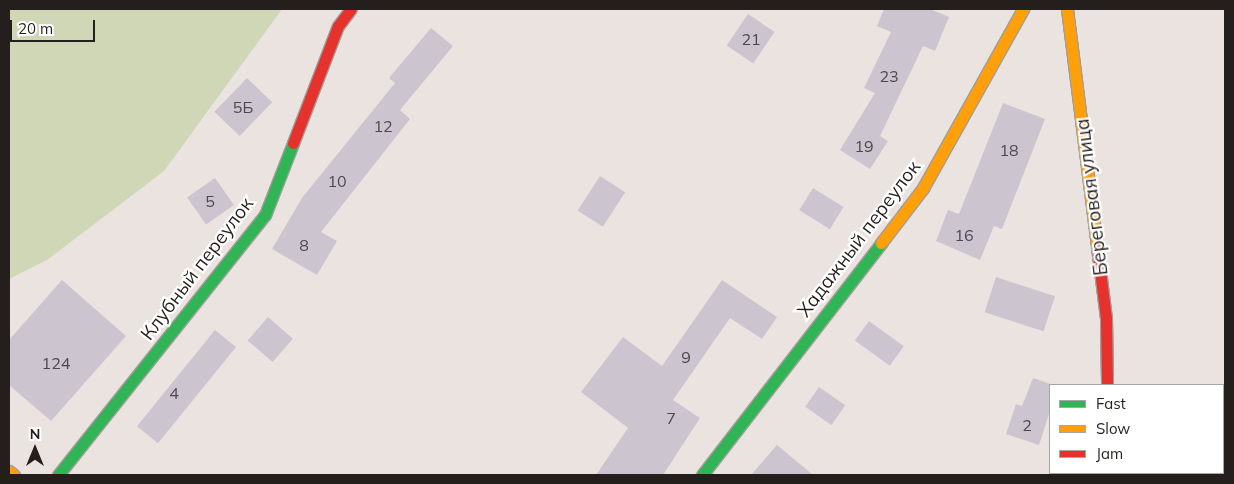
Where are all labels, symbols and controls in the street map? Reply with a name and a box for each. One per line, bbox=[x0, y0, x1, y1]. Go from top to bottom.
scale bar bbox=[12, 10, 98, 42]
text: 20 m bbox=[18, 19, 53, 38]
house number: 21 bbox=[741, 29, 761, 49]
house number: 23 bbox=[879, 66, 899, 86]
house number: 5Б bbox=[233, 97, 253, 117]
house number: 12 bbox=[373, 116, 393, 136]
street label: Береговая улица bbox=[1071, 117, 1113, 277]
house number: 19 bbox=[854, 136, 874, 156]
house number: 18 bbox=[999, 140, 1019, 160]
street label: Хадажный переулок bbox=[793, 156, 925, 322]
house number: 10 bbox=[327, 171, 347, 191]
house number: 5 bbox=[205, 191, 215, 211]
street label: Клубный переулок bbox=[136, 193, 258, 345]
house number: 16 bbox=[954, 225, 974, 245]
house number: 8 bbox=[299, 235, 309, 255]
house number: 9 bbox=[681, 347, 691, 367]
house number: 124 bbox=[42, 353, 70, 373]
house number: 4 bbox=[169, 383, 179, 403]
legend bbox=[1049, 384, 1224, 474]
text: Fast bbox=[1096, 394, 1126, 413]
house number: 7 bbox=[666, 408, 676, 428]
house number: 2 bbox=[1022, 415, 1032, 435]
text: Slow bbox=[1096, 419, 1130, 438]
north arrow bbox=[10, 424, 60, 474]
text: N bbox=[30, 425, 40, 443]
text: Jam bbox=[1096, 444, 1123, 463]

